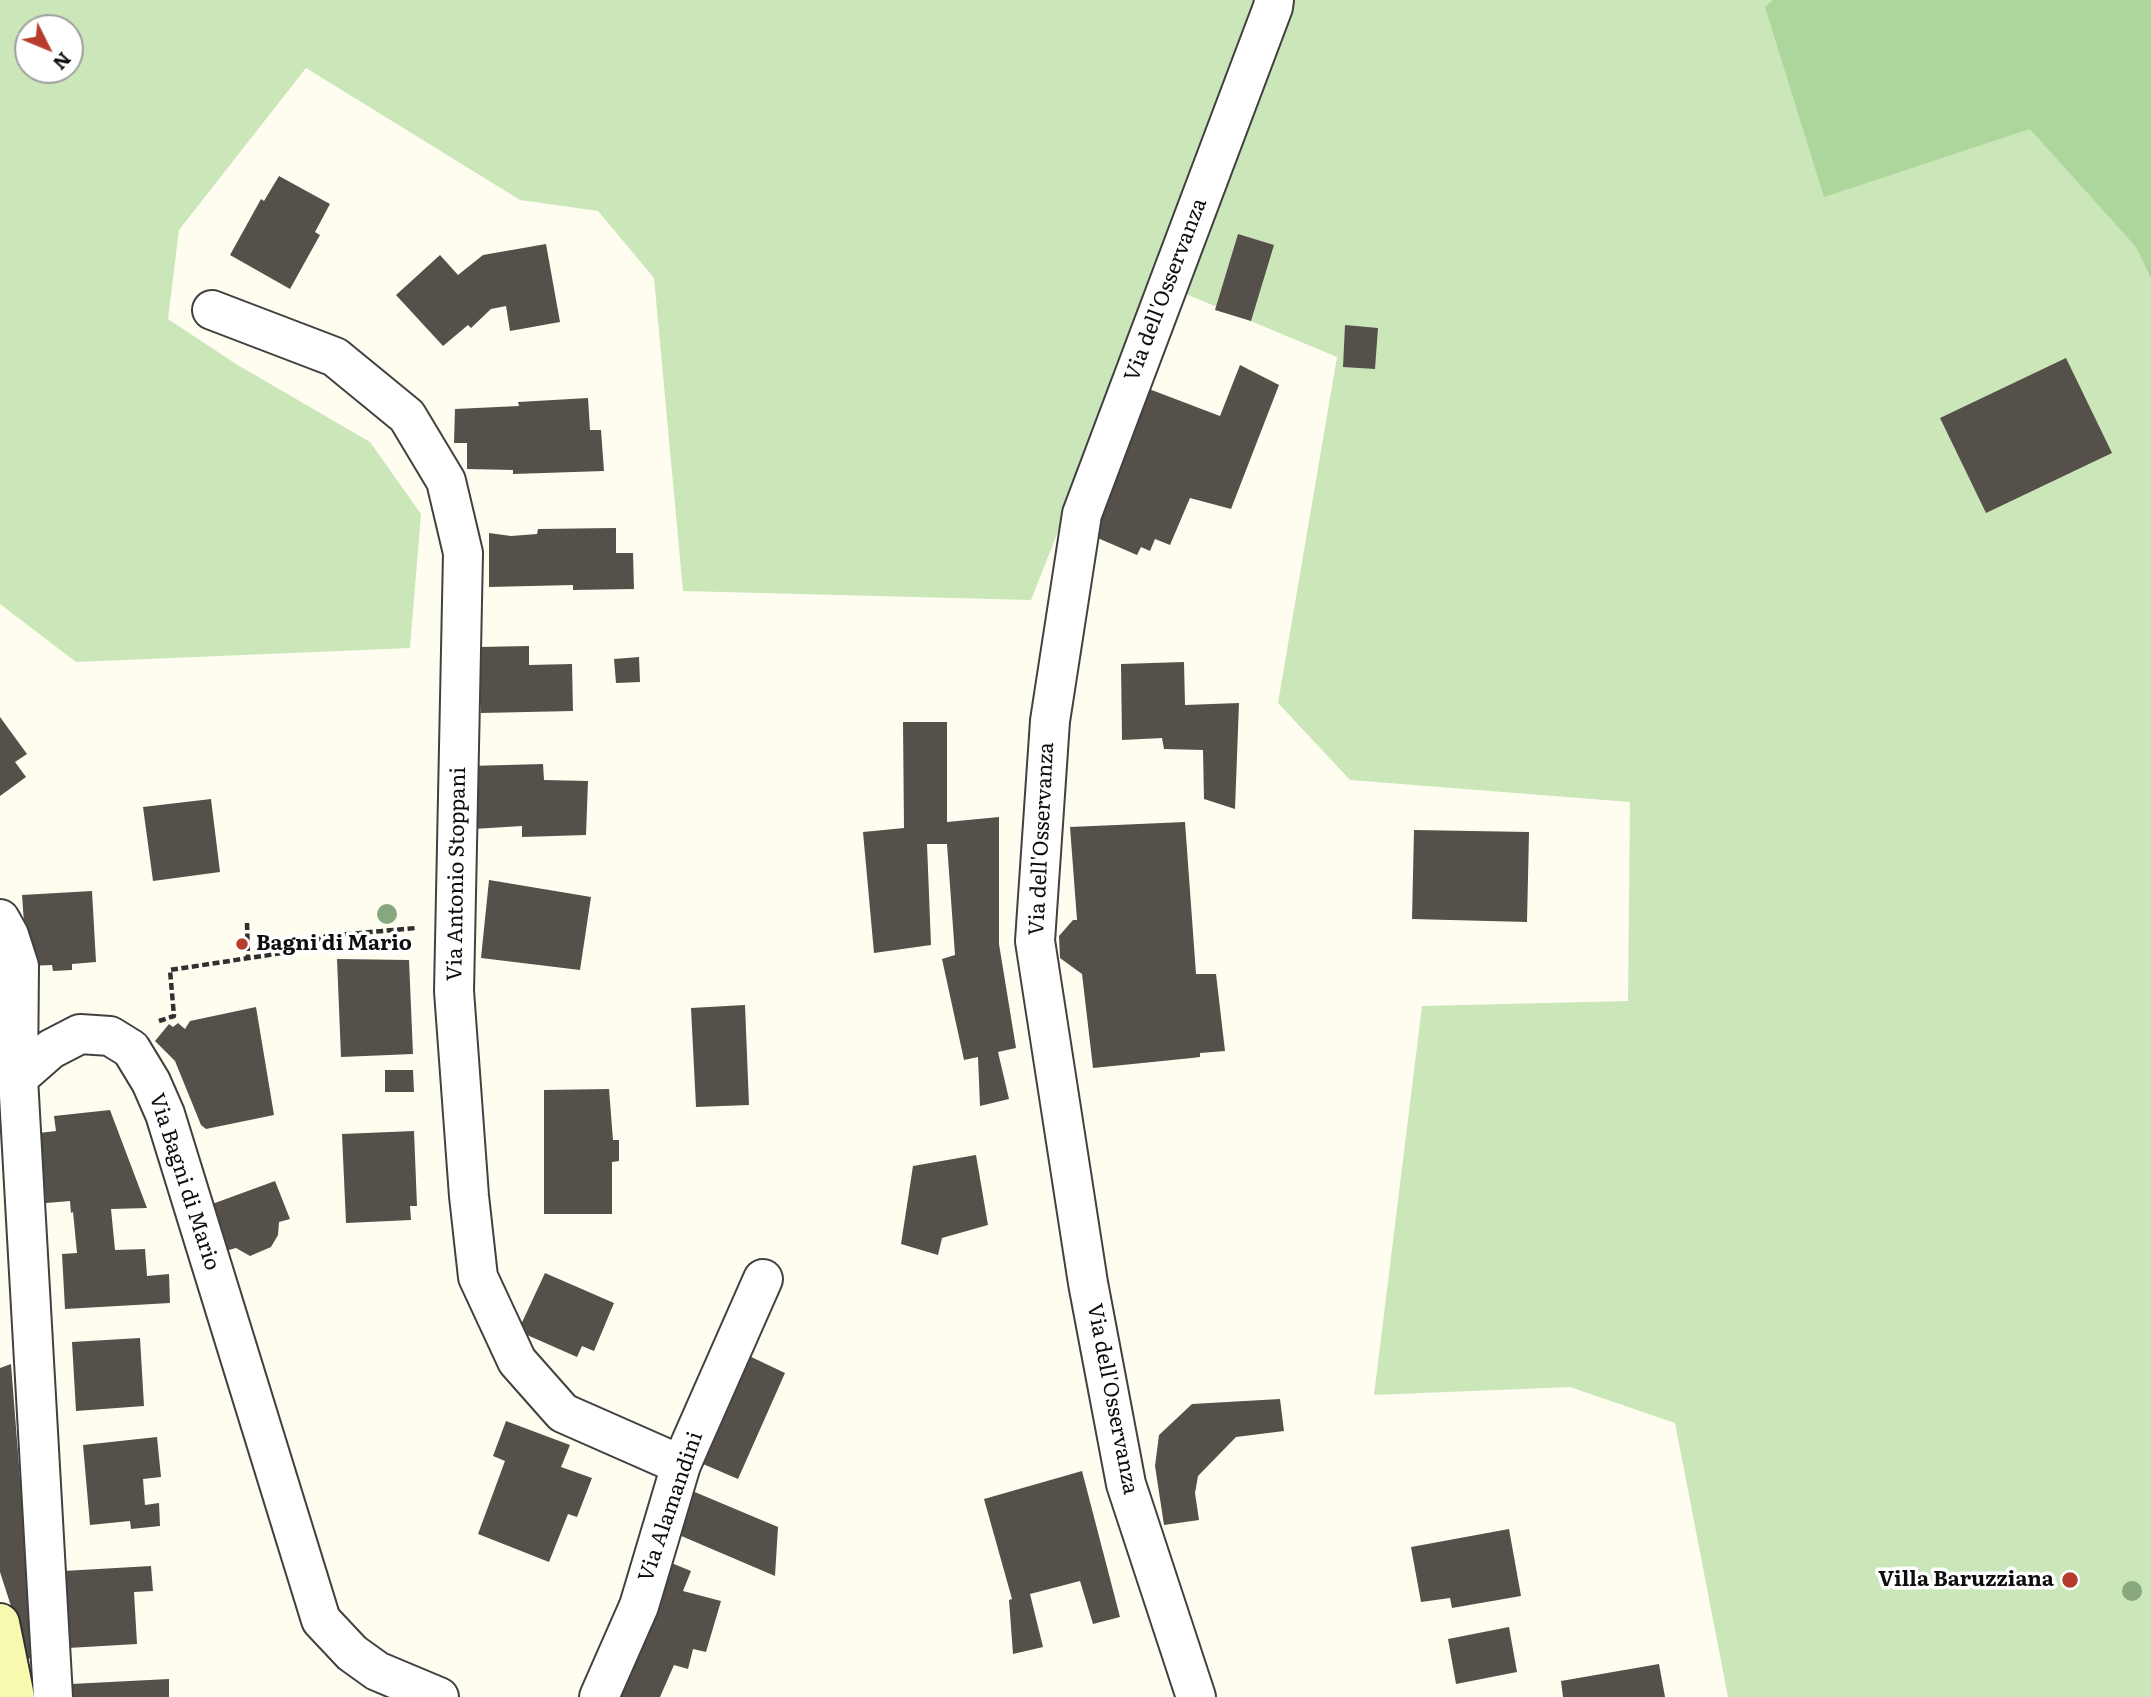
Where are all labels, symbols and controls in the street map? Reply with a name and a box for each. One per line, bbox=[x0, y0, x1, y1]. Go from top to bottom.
north arrow bbox=[14, 14, 84, 84]
text: N bbox=[47, 47, 79, 77]
street label: Via dell'Osservanza bbox=[1120, 195, 1212, 385]
street label: Via dell'Osservanza bbox=[1024, 742, 1060, 936]
street label: Via Antonio Stoppani bbox=[443, 767, 471, 981]
place label: Bagni di Mario bbox=[256, 931, 412, 957]
marker: Bagni di Mario bbox=[234, 936, 250, 952]
street label: Via Bagni di Mario bbox=[143, 1090, 225, 1274]
street label: Via dell'Osservanza bbox=[1081, 1302, 1143, 1496]
street label: Via Alamandini bbox=[633, 1429, 709, 1585]
place label: Villa Baruzziana bbox=[1878, 1567, 2054, 1593]
marker: Villa Baruzziana bbox=[2060, 1570, 2080, 1590]

